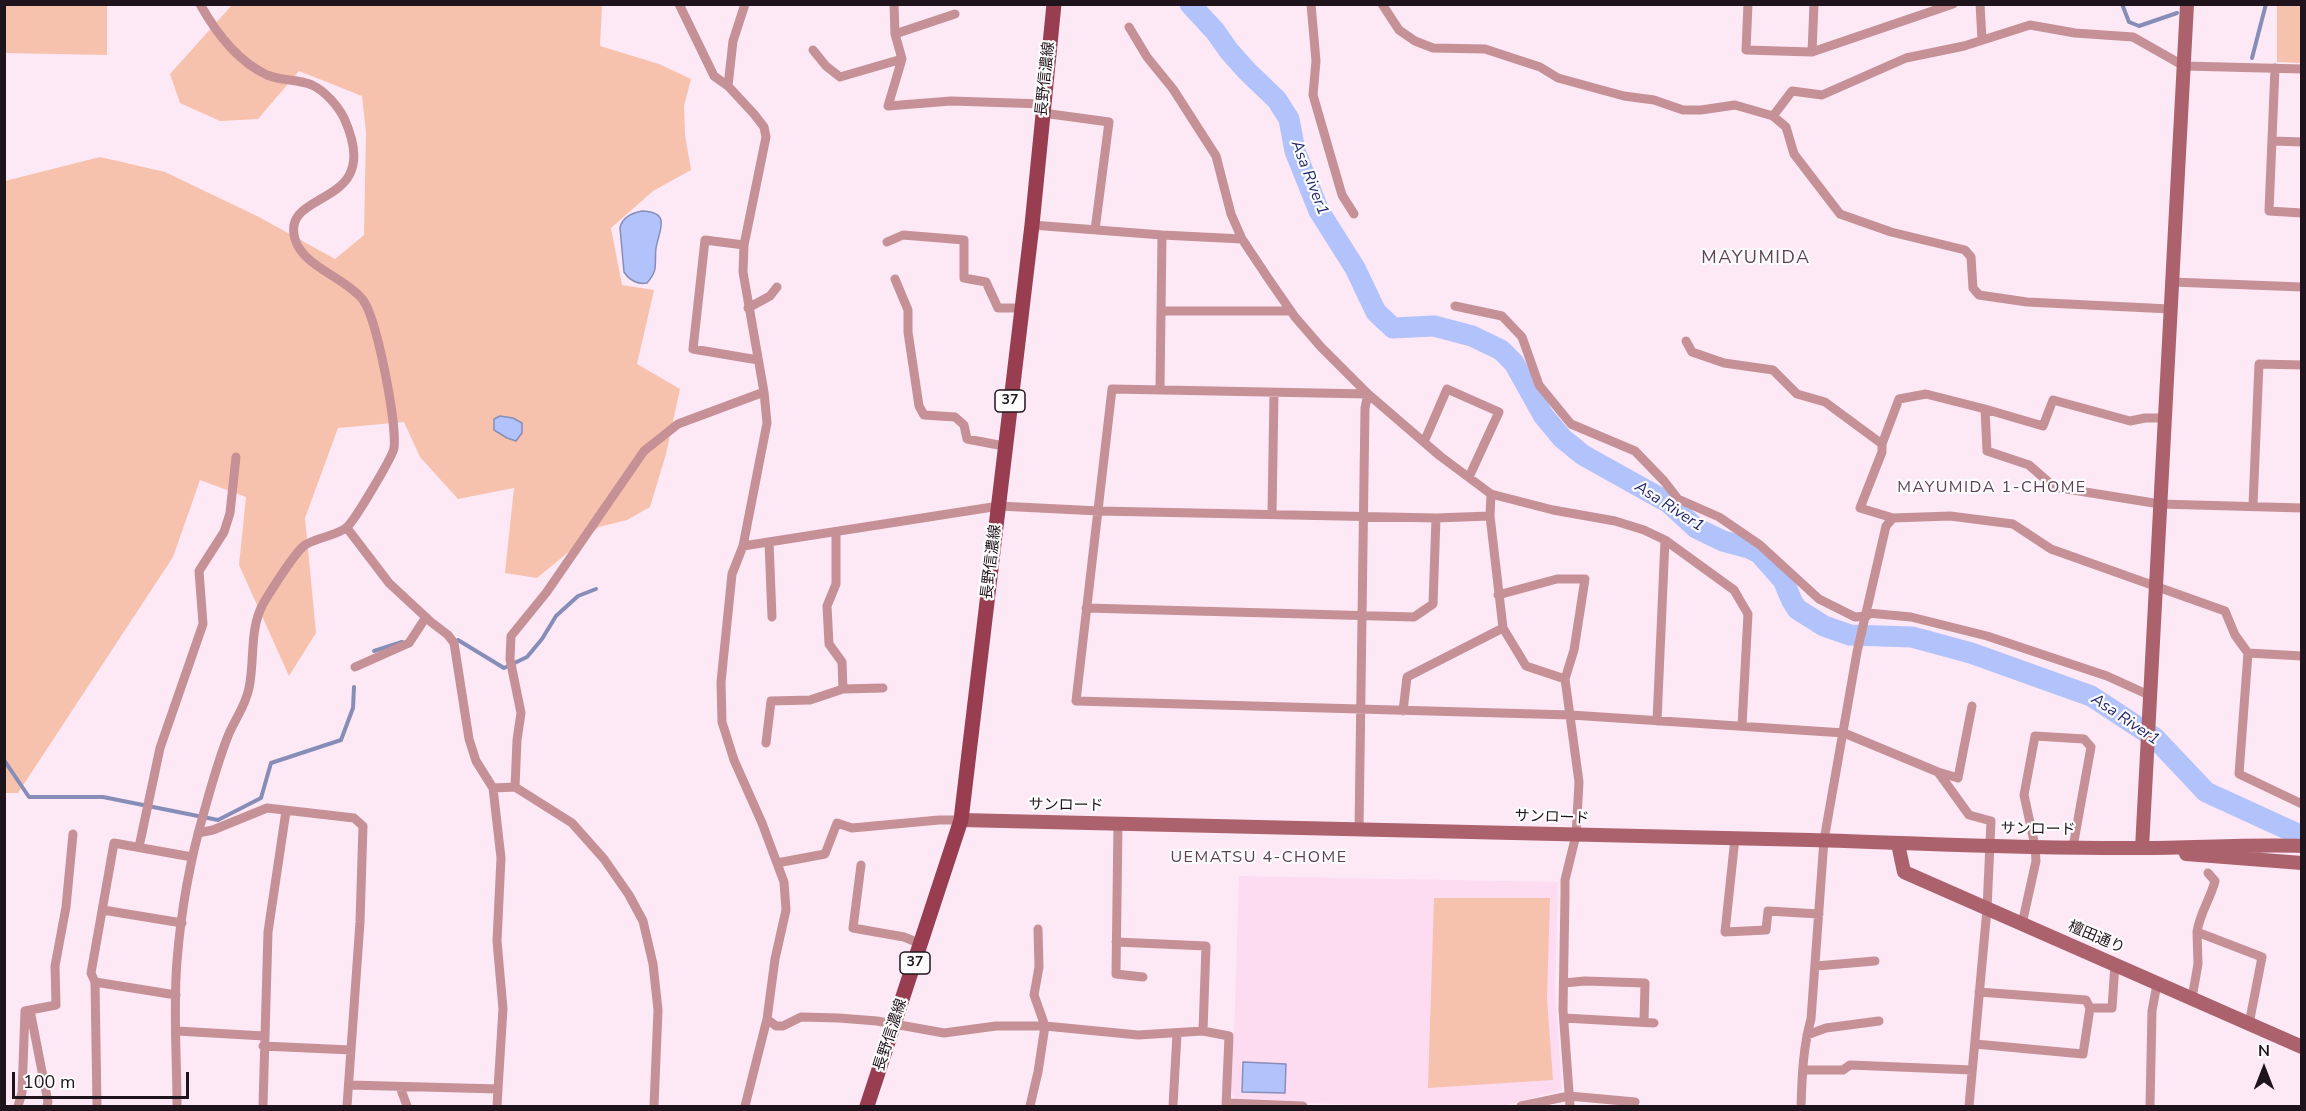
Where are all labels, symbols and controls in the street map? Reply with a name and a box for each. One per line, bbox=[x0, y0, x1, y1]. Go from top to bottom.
street label: 長野信濃線 bbox=[1033, 41, 1059, 117]
water label: Asa River1 bbox=[1286, 138, 1332, 218]
district label: MAYUMIDA bbox=[1701, 248, 1811, 270]
road number: 37 bbox=[995, 390, 1025, 412]
water label: Asa River1 bbox=[1631, 478, 1707, 536]
district label: MAYUMIDA 1-CHOME bbox=[1897, 478, 2087, 498]
street label: 長野信濃線 bbox=[978, 524, 1006, 600]
water label: Asa River1 bbox=[2087, 690, 2163, 750]
street label: サンロード bbox=[1028, 796, 1104, 816]
street label: サンロード bbox=[1514, 808, 1590, 828]
street label: サンロード bbox=[2000, 820, 2076, 840]
district label: UEMATSU 4-CHOME bbox=[1170, 848, 1348, 868]
street label: 檀田通り bbox=[2065, 918, 2127, 958]
road number: 37 bbox=[900, 952, 930, 974]
street label: 長野信濃線 bbox=[871, 997, 911, 1073]
north arrow bbox=[2234, 1039, 2294, 1099]
text: N bbox=[2258, 1040, 2270, 1062]
scale bar bbox=[15, 1060, 192, 1098]
text: 100 m bbox=[23, 1070, 75, 1094]

